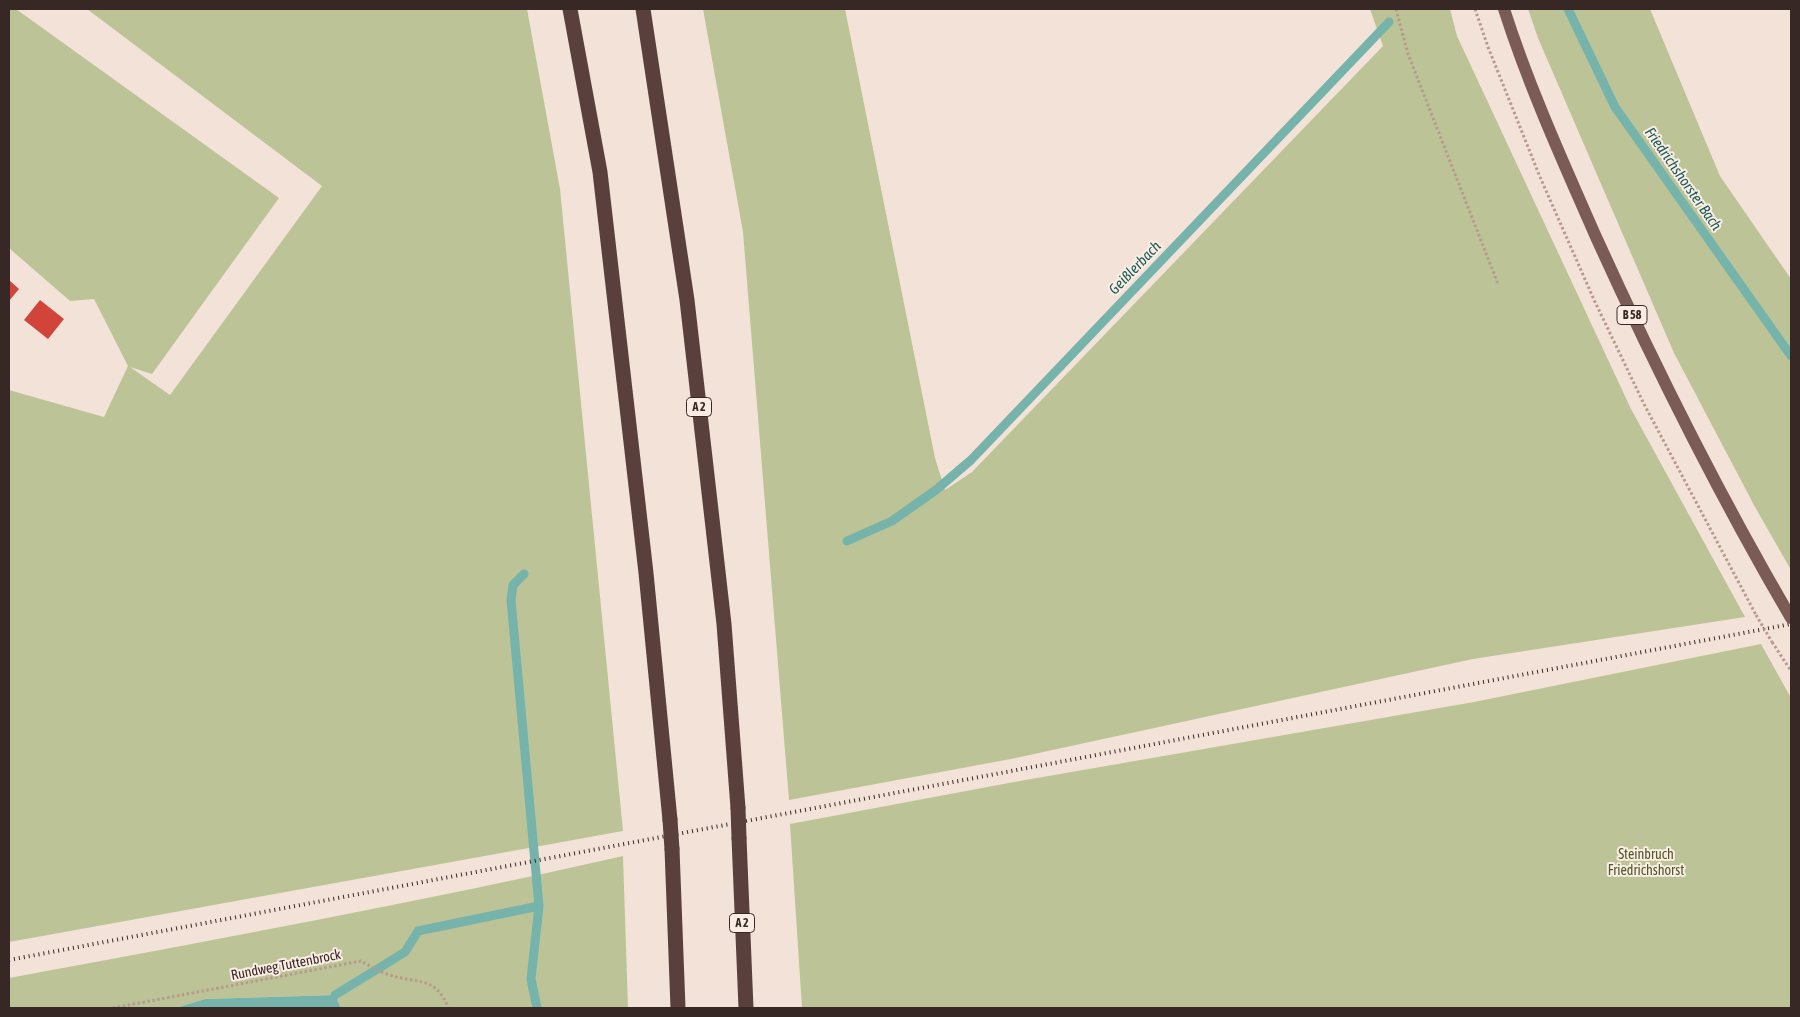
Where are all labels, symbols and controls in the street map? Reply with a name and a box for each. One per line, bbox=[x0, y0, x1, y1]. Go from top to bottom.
water label: Friedrichshorster Bach bbox=[1641, 124, 1725, 234]
water label: Geißlerbach bbox=[1105, 238, 1165, 298]
road number: B 58 bbox=[1617, 306, 1647, 324]
road number: A 2 bbox=[686, 398, 712, 417]
park label: Steinbruch Friedrichshorst bbox=[1608, 847, 1684, 880]
road number: A 2 bbox=[730, 914, 754, 932]
street label: Rundweg Tuttenbrock bbox=[230, 946, 342, 984]

